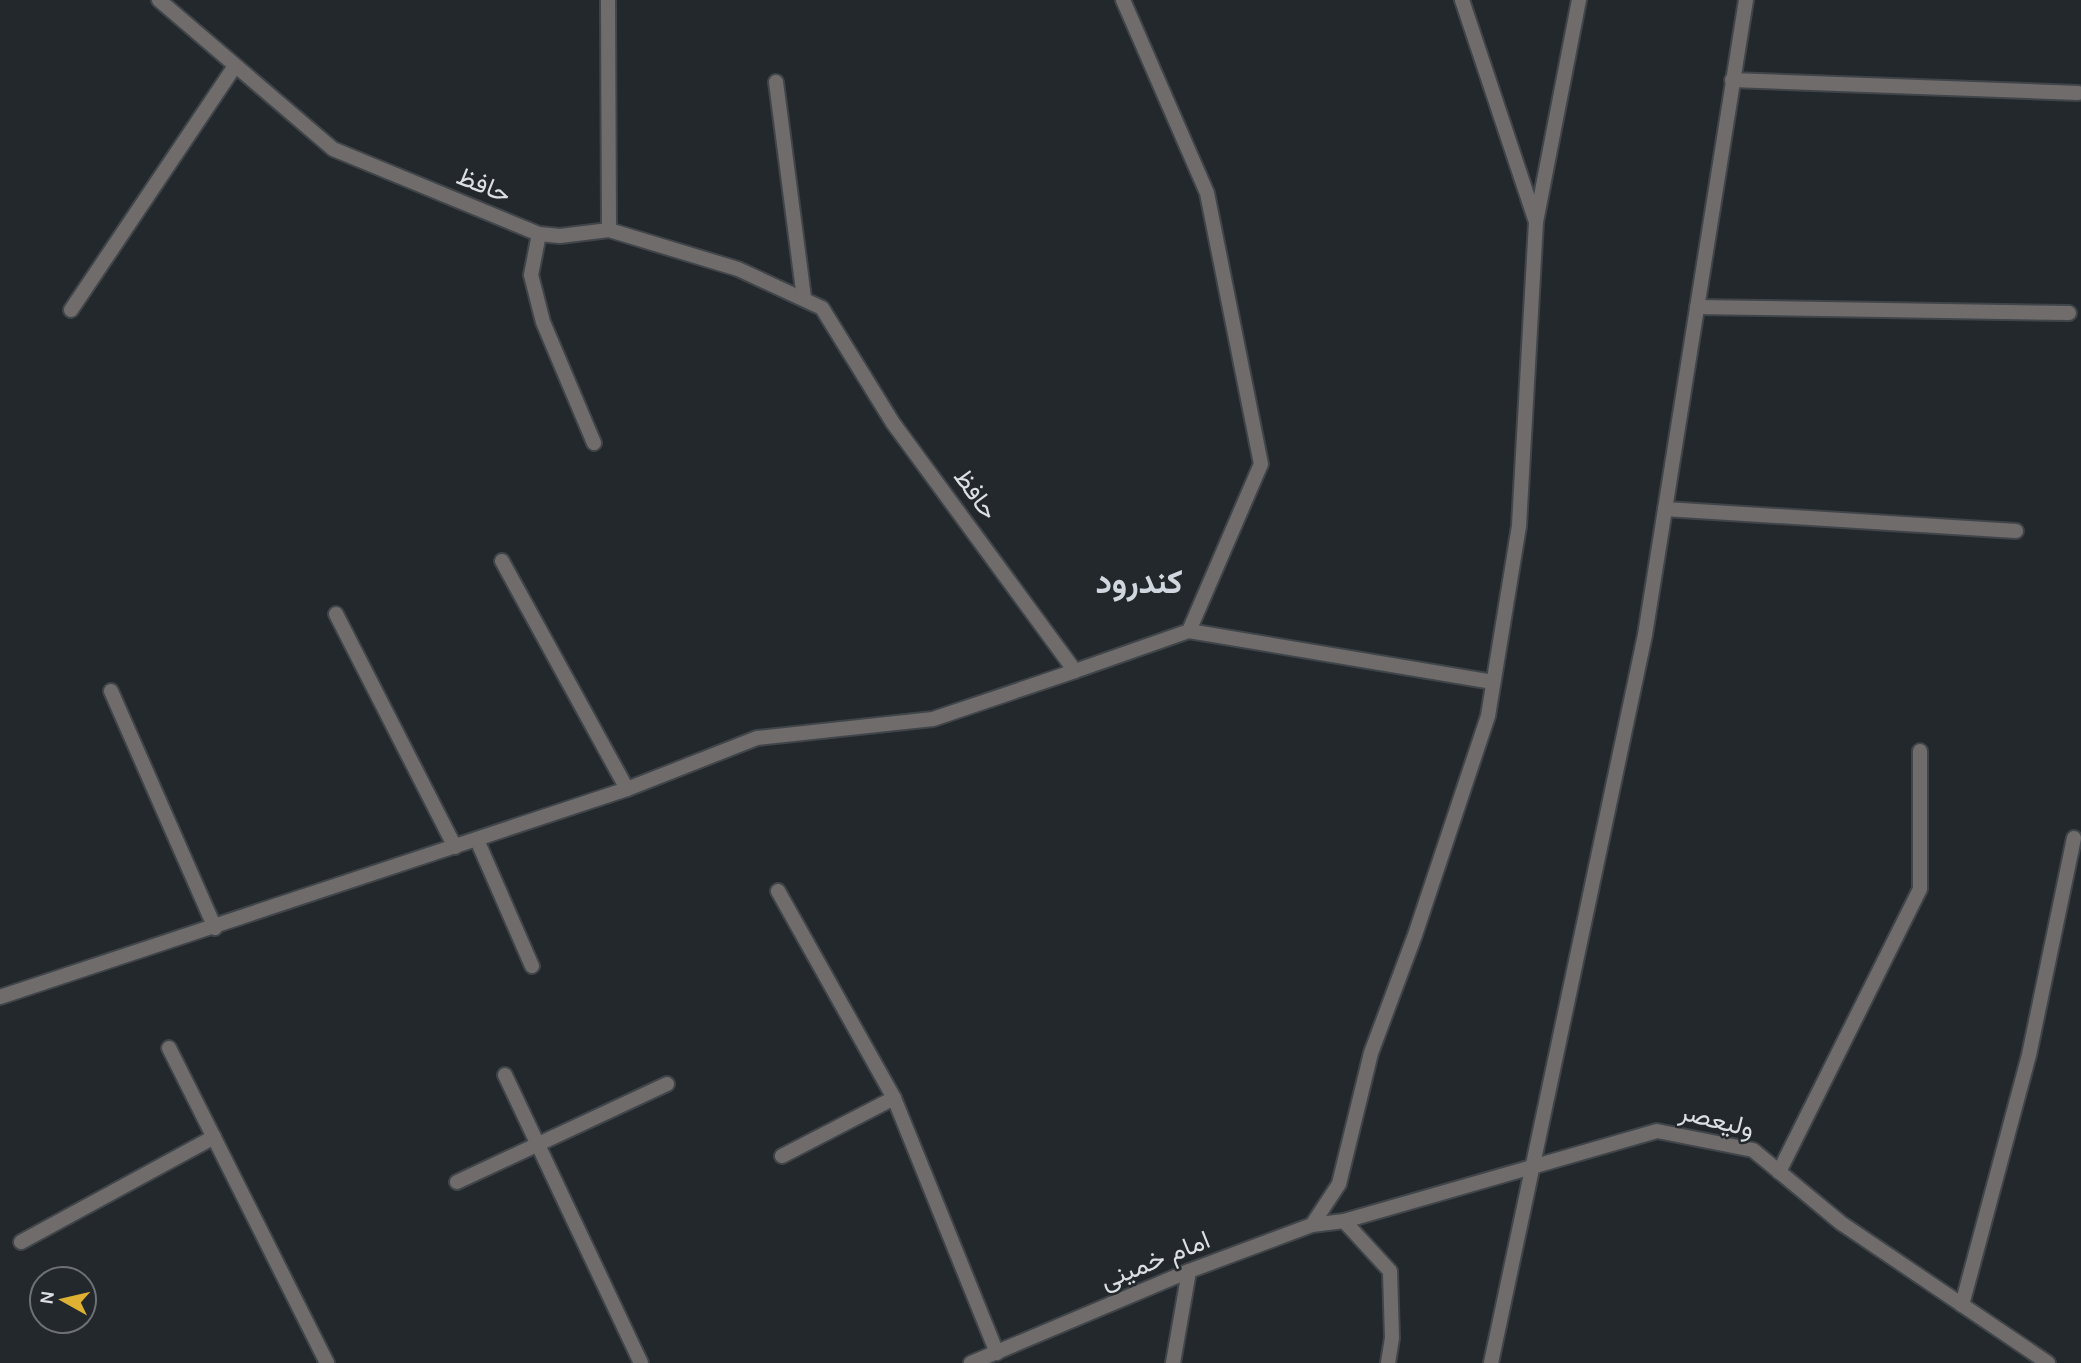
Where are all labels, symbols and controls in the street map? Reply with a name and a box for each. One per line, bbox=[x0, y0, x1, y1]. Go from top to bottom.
street label: حافظ bbox=[452, 160, 516, 210]
street label: حافظ bbox=[947, 462, 1005, 526]
district label: کندرود bbox=[1095, 563, 1183, 602]
street label: ولیعصر bbox=[1676, 1096, 1758, 1144]
street label: امام خمینی bbox=[1096, 1224, 1215, 1297]
north arrow bbox=[28, 1265, 98, 1335]
text: N bbox=[35, 1289, 59, 1306]

